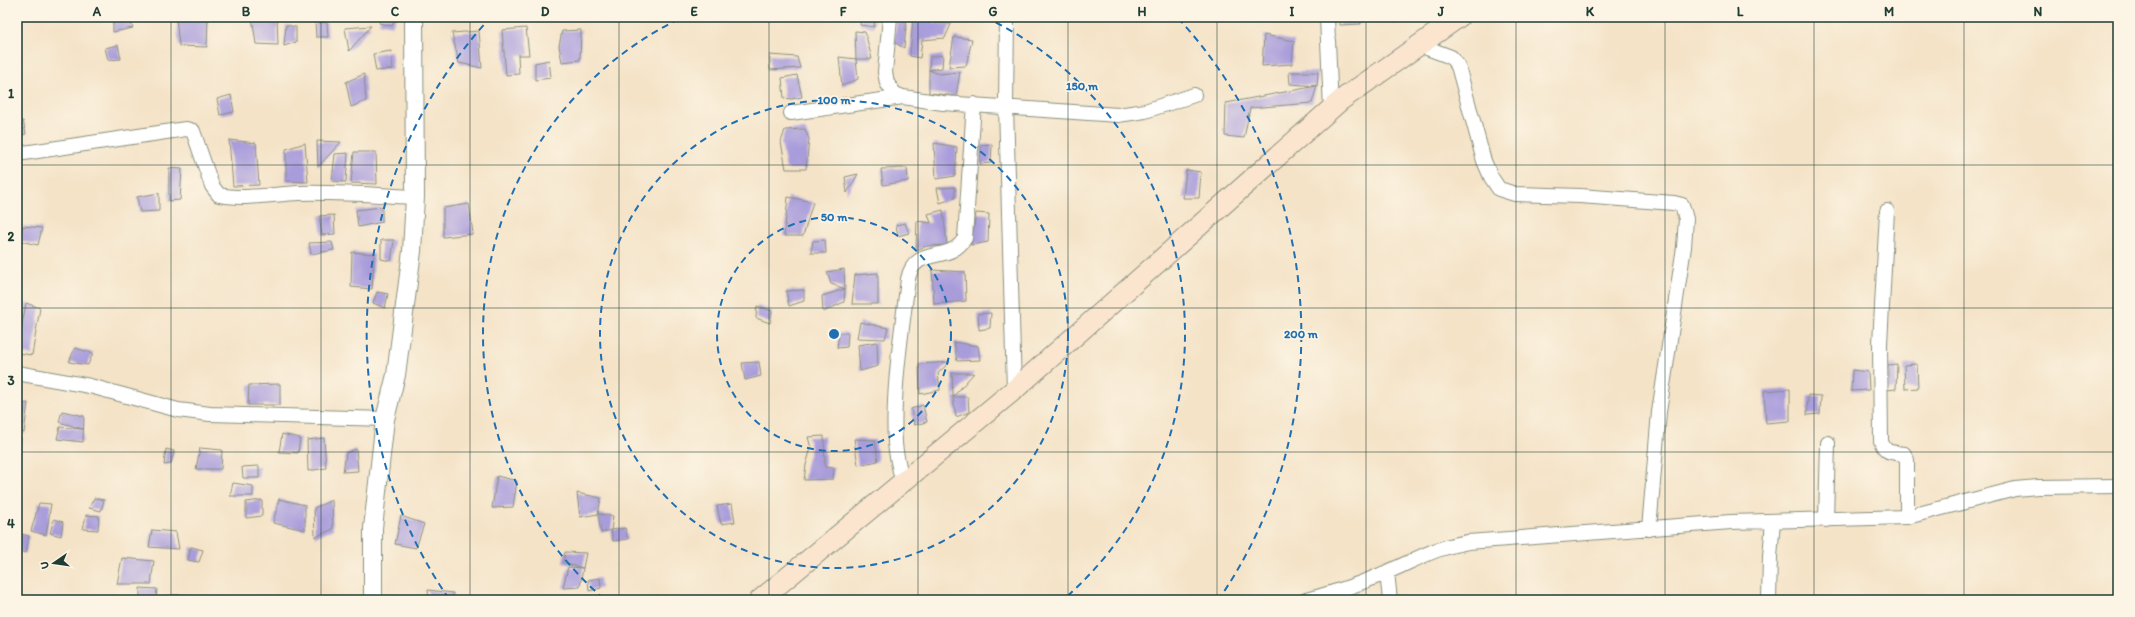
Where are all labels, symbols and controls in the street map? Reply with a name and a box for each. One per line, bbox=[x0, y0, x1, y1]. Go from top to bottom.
text: A bbox=[92, 4, 102, 19]
text: B bbox=[242, 4, 251, 19]
text: C bbox=[391, 4, 400, 19]
text: D bbox=[541, 4, 550, 19]
text: E bbox=[690, 4, 698, 19]
text: F bbox=[840, 4, 847, 19]
text: G bbox=[989, 4, 998, 19]
text: H bbox=[1138, 4, 1147, 19]
text: I bbox=[1290, 4, 1295, 19]
text: J bbox=[1437, 4, 1445, 19]
text: K bbox=[1586, 4, 1595, 19]
text: L bbox=[1737, 4, 1744, 19]
text: M bbox=[1884, 4, 1894, 19]
text: N bbox=[2034, 4, 2043, 19]
text: 150 m bbox=[1066, 79, 1099, 93]
text: 1 bbox=[8, 86, 14, 101]
text: 100 m bbox=[817, 93, 851, 107]
text: 50 m bbox=[821, 210, 848, 224]
text: 2 bbox=[8, 229, 15, 244]
centre of rings bbox=[827, 327, 841, 341]
text: 200 m bbox=[1284, 327, 1319, 341]
text: 3 bbox=[7, 373, 15, 388]
text: 4 bbox=[7, 516, 15, 531]
north arrow bbox=[34, 543, 74, 583]
text: U bbox=[38, 560, 52, 570]

